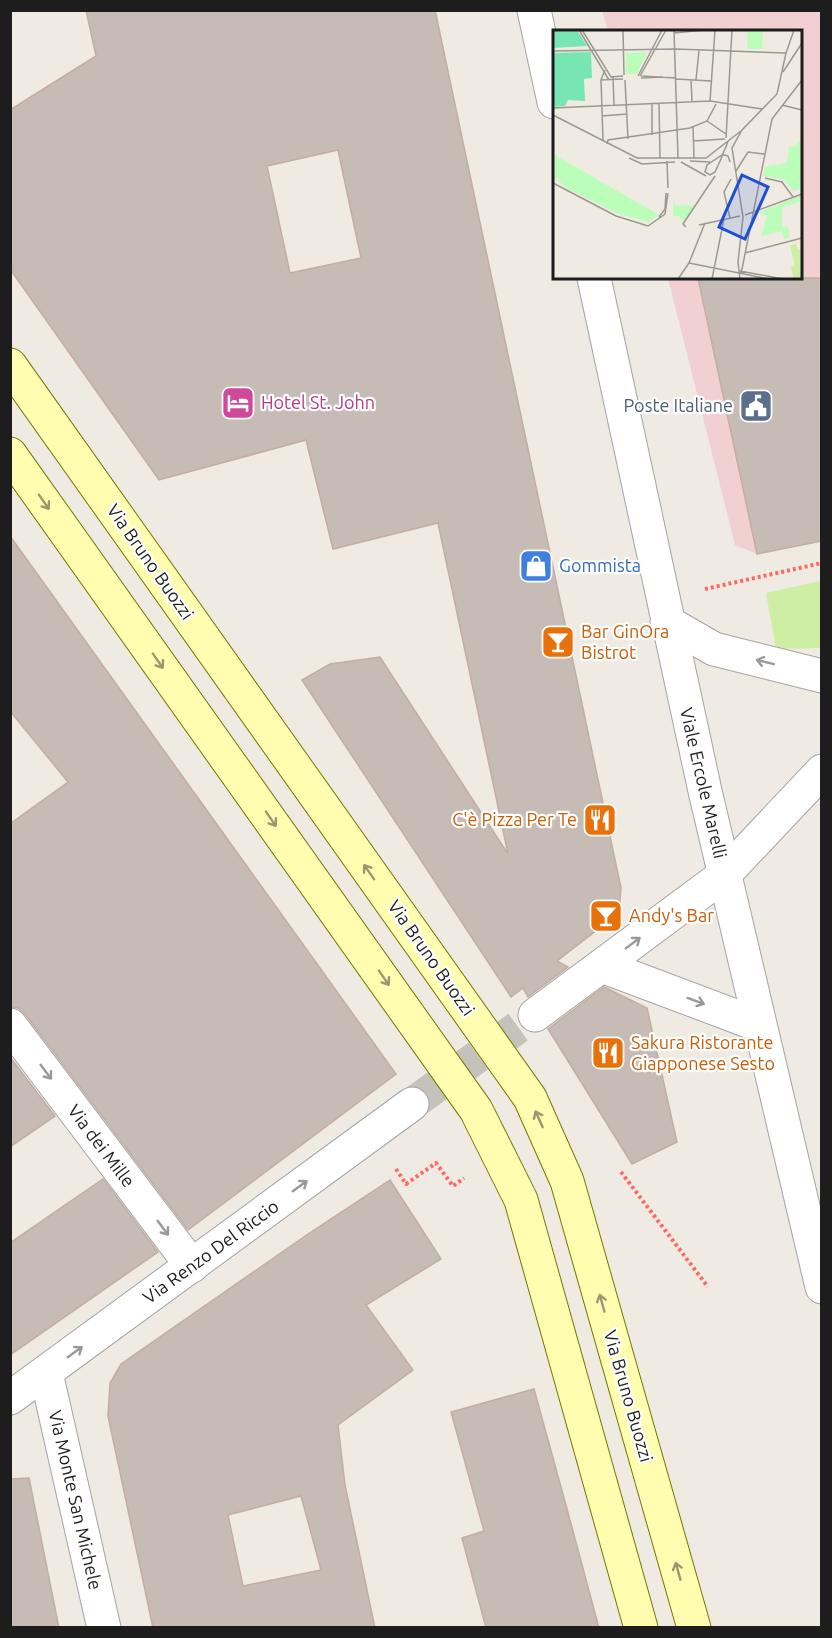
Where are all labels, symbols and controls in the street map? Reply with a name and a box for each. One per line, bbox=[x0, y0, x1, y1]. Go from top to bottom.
inset map bbox=[553, 30, 802, 279]
hotel icon: Hotel St. John bbox=[220, 385, 256, 421]
public building icon: Poste Italiane bbox=[738, 388, 774, 424]
place label: Hotel St. John bbox=[261, 392, 375, 412]
place label: Poste Italiane bbox=[624, 395, 733, 415]
one-way arrow bbox=[38, 493, 51, 509]
street label: Via Bruno Buozzi bbox=[104, 500, 198, 623]
shop icon: Gommista bbox=[518, 548, 554, 584]
place label: Gommista bbox=[559, 555, 641, 575]
place label: Bar GinOra Bistrot bbox=[581, 621, 669, 662]
bar icon: Bar GinOra Bistrot bbox=[540, 624, 576, 660]
one-way arrow bbox=[152, 652, 164, 668]
one-way arrow bbox=[756, 656, 775, 668]
street label: Viale Ercole Marelli bbox=[677, 705, 731, 860]
restaurant icon: C'è Pizza Per Te bbox=[582, 802, 618, 838]
place label: C'è Pizza Per Te bbox=[452, 809, 577, 829]
one-way arrow bbox=[265, 811, 277, 827]
one-way arrow bbox=[363, 864, 375, 880]
street label: Via Bruno Buozzi bbox=[385, 896, 479, 1019]
bar icon: Andy's Bar bbox=[588, 898, 624, 934]
place label: Andy's Bar bbox=[629, 905, 714, 925]
one-way arrow bbox=[625, 936, 641, 949]
one-way arrow bbox=[378, 970, 390, 986]
one-way arrow bbox=[686, 997, 705, 1008]
place label: Sakura Ristorante Giapponese Sesto bbox=[631, 1032, 775, 1073]
restaurant icon: Sakura Ristorante Giapponese Sesto bbox=[590, 1035, 626, 1071]
one-way arrow bbox=[39, 1064, 52, 1080]
street label: Via dei Mille bbox=[64, 1100, 139, 1191]
one-way arrow bbox=[533, 1110, 544, 1128]
one-way arrow bbox=[291, 1180, 307, 1193]
street label: Via Renzo Del Riccio bbox=[139, 1195, 282, 1307]
one-way arrow bbox=[157, 1219, 169, 1235]
one-way arrow bbox=[596, 1294, 607, 1313]
street label: Via Bruno Buozzi bbox=[601, 1327, 657, 1464]
one-way arrow bbox=[67, 1346, 83, 1358]
street label: Via Monte San Michele bbox=[46, 1408, 106, 1591]
one-way arrow bbox=[672, 1562, 683, 1581]

